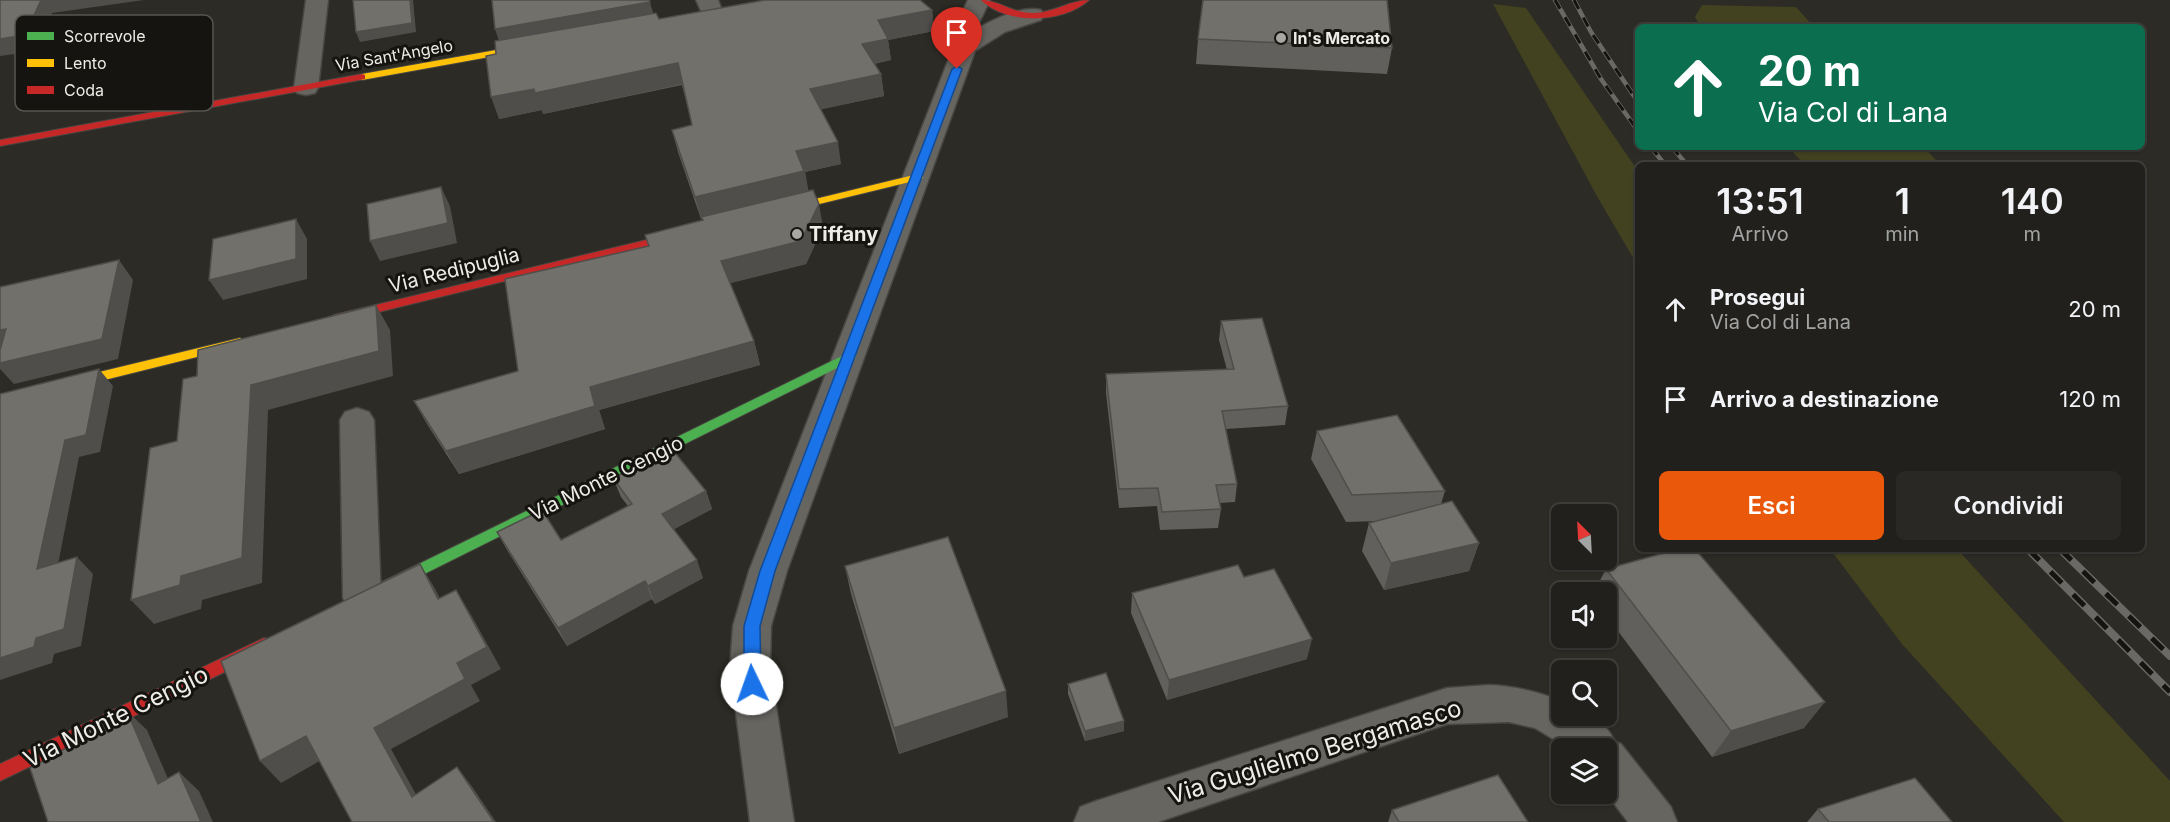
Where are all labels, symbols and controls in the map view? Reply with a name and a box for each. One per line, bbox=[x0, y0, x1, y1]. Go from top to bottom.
pin bbox=[931, 7, 982, 69]
legend bbox=[15, 15, 213, 111]
icon: arrive bbox=[940, 16, 973, 49]
text: Scorrevole bbox=[64, 26, 146, 46]
place label: In's Mercato bbox=[1293, 28, 1390, 48]
marker: In's Mercato bbox=[1274, 31, 1288, 45]
street label: Via Sant'Angelo bbox=[334, 35, 454, 75]
text: 20 m bbox=[1758, 45, 1861, 96]
icon: ahead bbox=[1659, 48, 1737, 126]
text: Lento bbox=[64, 53, 107, 73]
text: Coda bbox=[64, 80, 104, 100]
text: Via Col di Lana bbox=[1758, 96, 1948, 129]
text: 13:51 bbox=[1716, 179, 1804, 223]
text: 1 bbox=[1895, 179, 1910, 223]
text: 140 bbox=[2001, 179, 2064, 223]
place label: Tiffany bbox=[809, 222, 878, 246]
text: Arrivo bbox=[1731, 222, 1789, 246]
text: min bbox=[1885, 222, 1919, 246]
text: m bbox=[2023, 222, 2041, 246]
marker: Tiffany bbox=[790, 227, 804, 241]
street label: Via Redipuglia bbox=[386, 242, 522, 298]
text: Prosegui bbox=[1710, 284, 1805, 310]
icon: ahead bbox=[1659, 293, 1692, 326]
text: 20 m bbox=[2068, 296, 2121, 322]
text: Via Col di Lana bbox=[1710, 310, 1851, 334]
icon: arrive bbox=[1659, 383, 1692, 416]
text: Arrivo a destinazione bbox=[1710, 386, 1939, 412]
text: 120 m bbox=[2059, 386, 2121, 412]
street label: Via Monte Cengio bbox=[525, 430, 687, 526]
button: Esci bbox=[1659, 471, 1884, 540]
button: Condividi bbox=[1896, 471, 2121, 540]
north arrow bbox=[1551, 504, 1617, 570]
map controls bbox=[1551, 504, 1617, 804]
button: sound bbox=[1551, 582, 1617, 648]
position arrow bbox=[720, 652, 784, 716]
street label: Via Monte Cengio bbox=[19, 659, 213, 774]
button: search bbox=[1551, 660, 1617, 726]
street label: Via Guglielmo Bergamasco bbox=[1165, 693, 1465, 810]
button: layers bbox=[1551, 738, 1617, 804]

